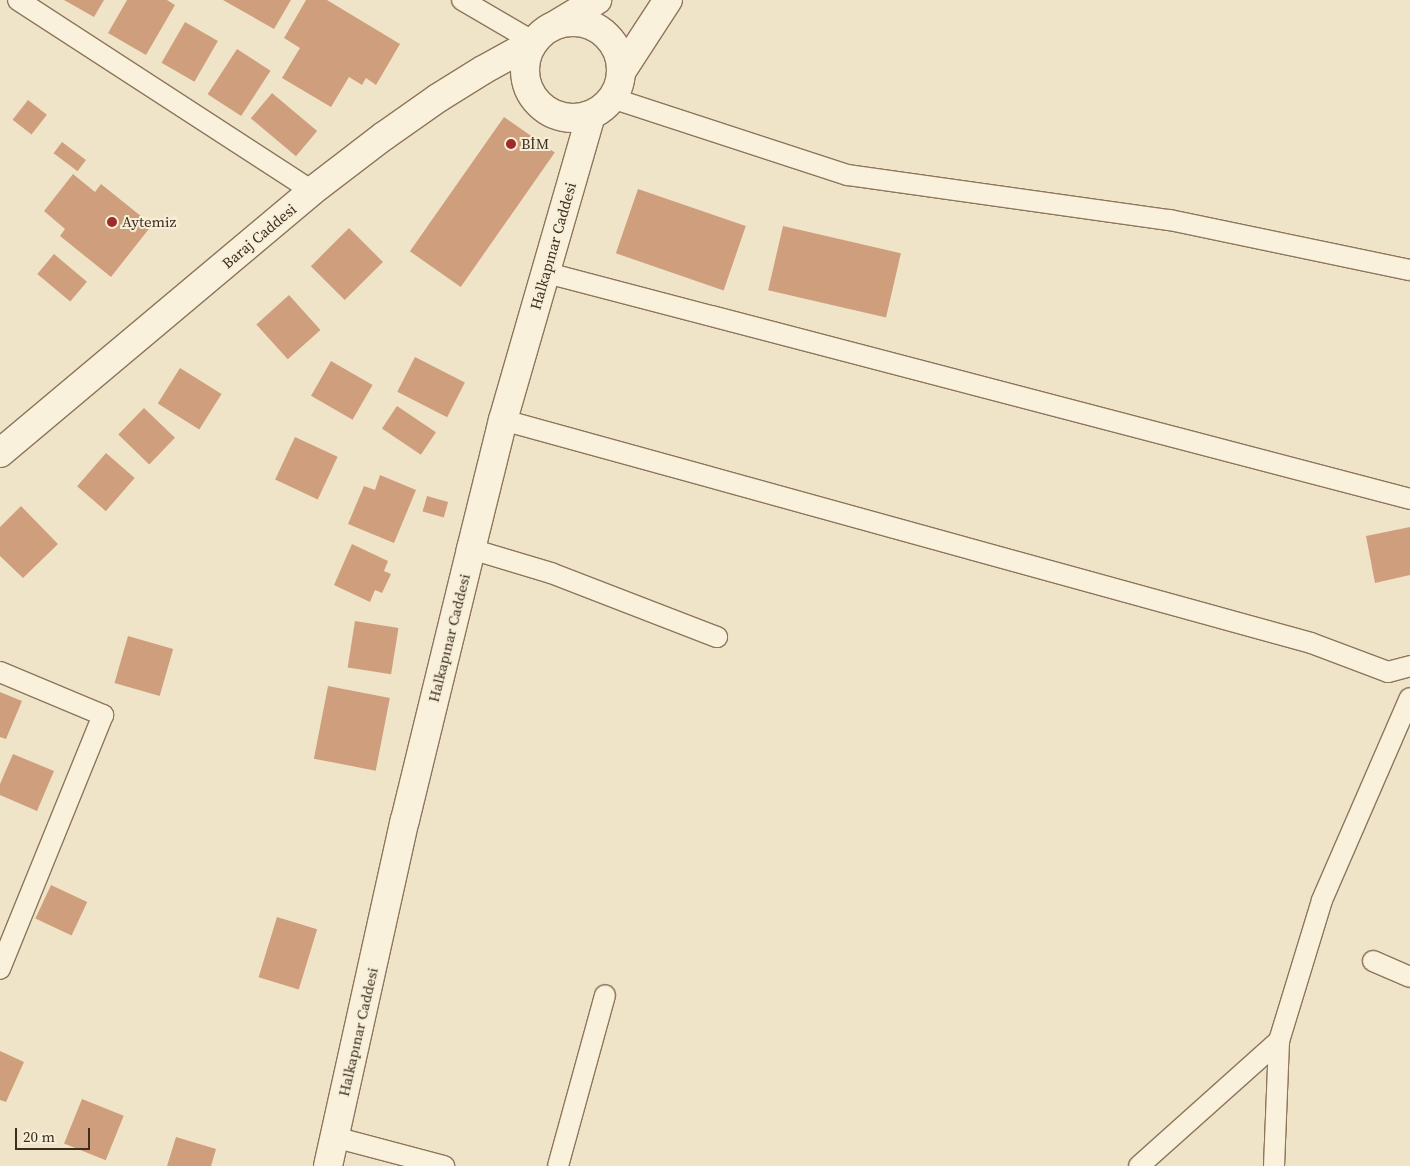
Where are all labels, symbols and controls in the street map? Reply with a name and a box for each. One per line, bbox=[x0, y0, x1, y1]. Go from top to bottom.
place label: BİM bbox=[521, 135, 549, 153]
marker: BİM bbox=[505, 138, 517, 150]
street label: Halkapınar Caddesi bbox=[526, 180, 580, 312]
street label: Baraj Caddesi bbox=[218, 200, 300, 272]
place label: Aytemiz bbox=[122, 213, 176, 231]
marker: Aytemiz bbox=[106, 216, 118, 228]
street label: Halkapınar Caddesi bbox=[424, 572, 474, 704]
street label: Halkapınar Caddesi bbox=[334, 966, 382, 1098]
scale bar bbox=[18, 1118, 92, 1150]
text: 20 m bbox=[23, 1126, 55, 1147]

